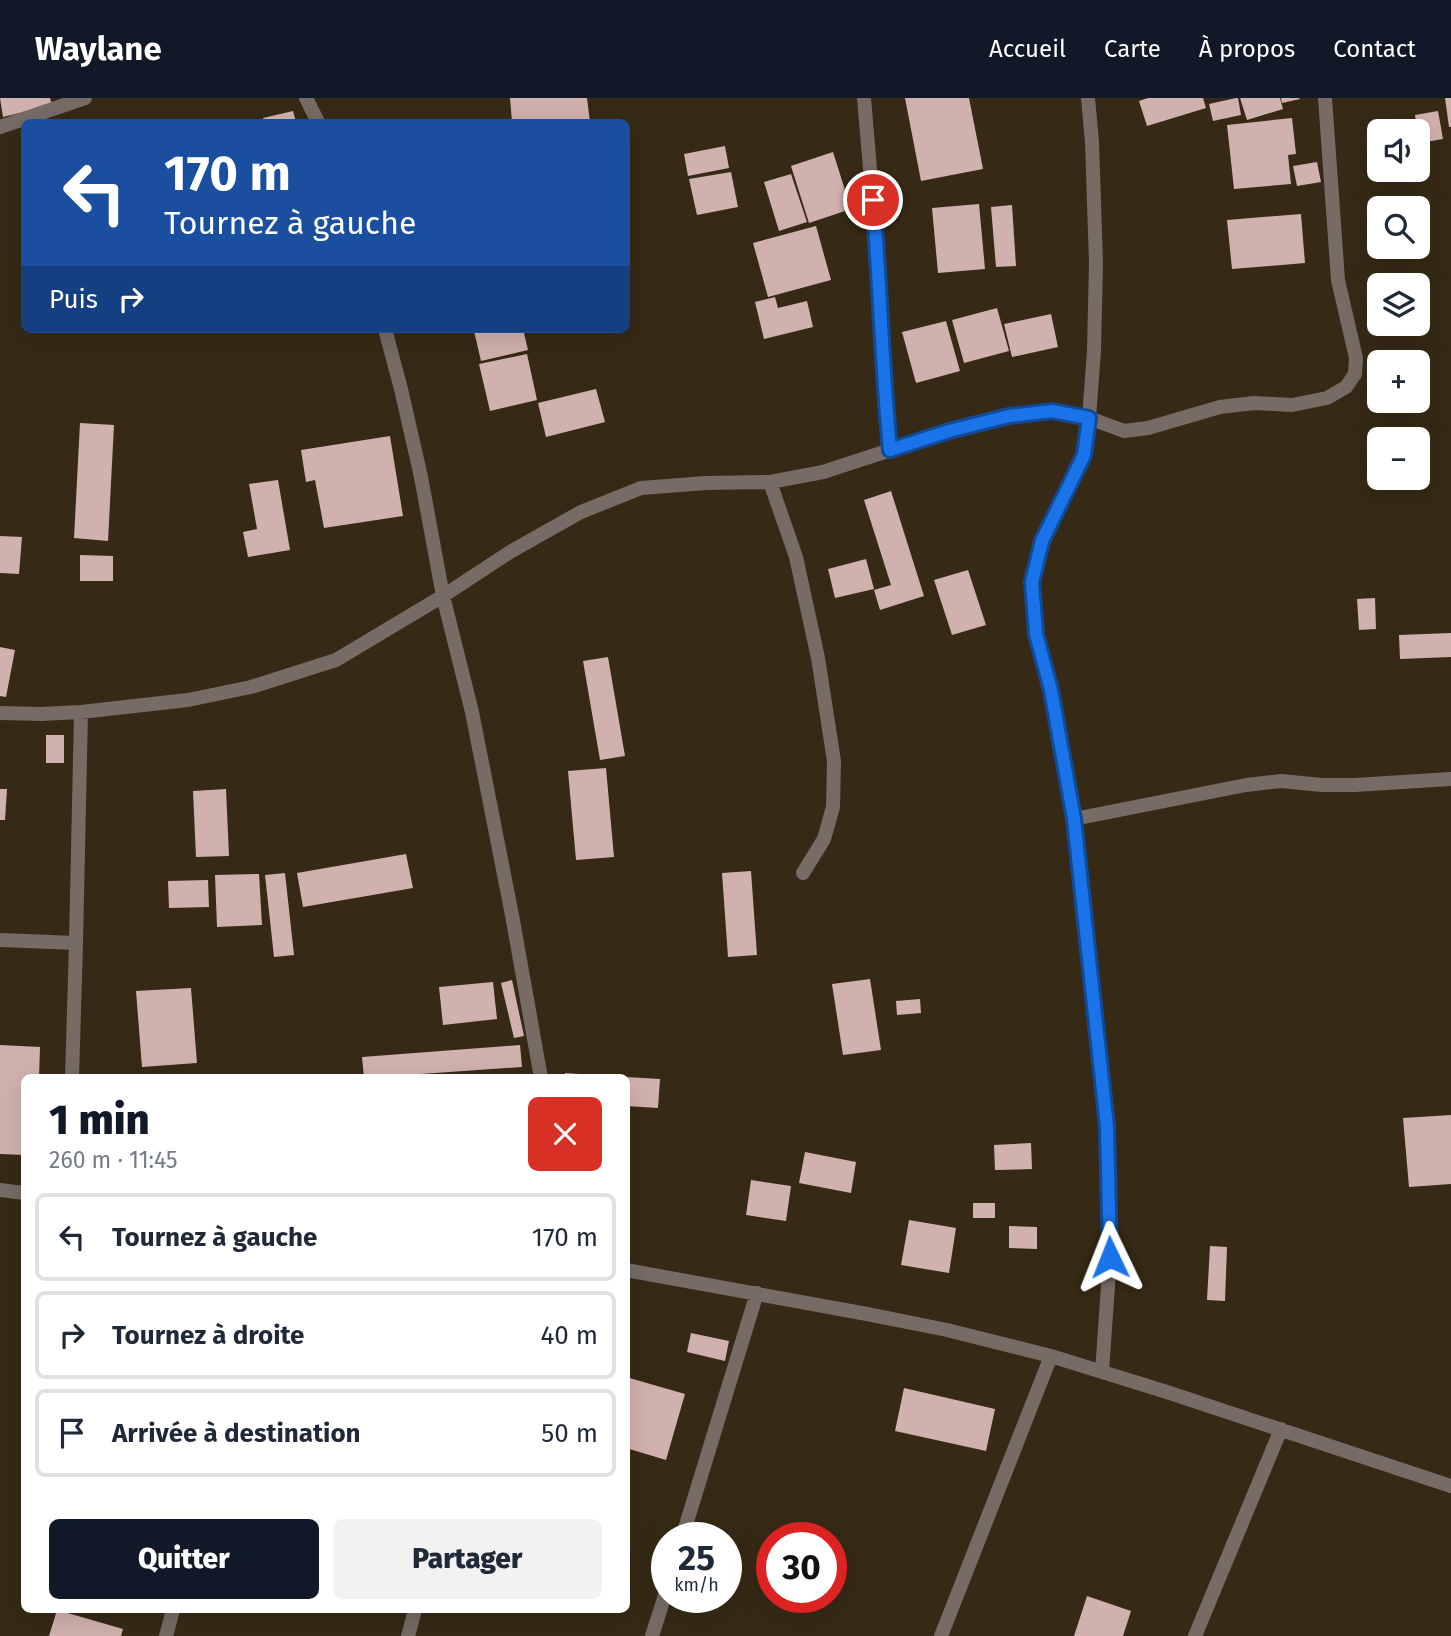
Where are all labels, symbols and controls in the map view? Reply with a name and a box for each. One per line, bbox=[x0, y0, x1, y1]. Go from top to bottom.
text: Waylane bbox=[35, 29, 162, 69]
text: Accueil bbox=[989, 35, 1066, 63]
text: Carte bbox=[1104, 35, 1161, 63]
text: À propos bbox=[1199, 35, 1295, 63]
text: Contact bbox=[1333, 35, 1416, 63]
map controls bbox=[1367, 119, 1430, 490]
button: sound bbox=[1367, 119, 1430, 182]
text: 170 m bbox=[164, 144, 291, 203]
icon: left bbox=[49, 147, 140, 238]
pin bbox=[843, 170, 903, 230]
icon: arrive bbox=[854, 181, 892, 219]
button: search bbox=[1367, 196, 1430, 259]
text: Tournez à gauche bbox=[164, 204, 416, 242]
button: layers bbox=[1367, 273, 1430, 336]
icon: right bbox=[112, 280, 150, 318]
text: Puis bbox=[49, 284, 98, 315]
button: + bbox=[1367, 350, 1430, 413]
button: − bbox=[1367, 427, 1430, 490]
text: 1 min bbox=[49, 1095, 150, 1145]
button: close bbox=[528, 1097, 602, 1171]
text: 260 m · 11:45 bbox=[49, 1146, 178, 1174]
icon: left bbox=[53, 1218, 91, 1256]
position arrow bbox=[1073, 1220, 1147, 1294]
text: Tournez à gauche bbox=[112, 1222, 317, 1253]
text: 170 m bbox=[532, 1222, 598, 1253]
icon: right bbox=[53, 1316, 91, 1354]
text: Tournez à droite bbox=[112, 1320, 304, 1351]
text: 40 m bbox=[540, 1320, 598, 1351]
icon: arrive bbox=[53, 1414, 91, 1452]
text: Arrivée à destination bbox=[112, 1418, 361, 1449]
text: 50 m bbox=[541, 1418, 598, 1449]
button: Quitter bbox=[49, 1519, 319, 1599]
button: Partager bbox=[333, 1519, 602, 1599]
speed limit sign: 30 bbox=[756, 1522, 847, 1613]
text: 25 bbox=[678, 1537, 715, 1579]
text: km/h bbox=[674, 1574, 719, 1596]

